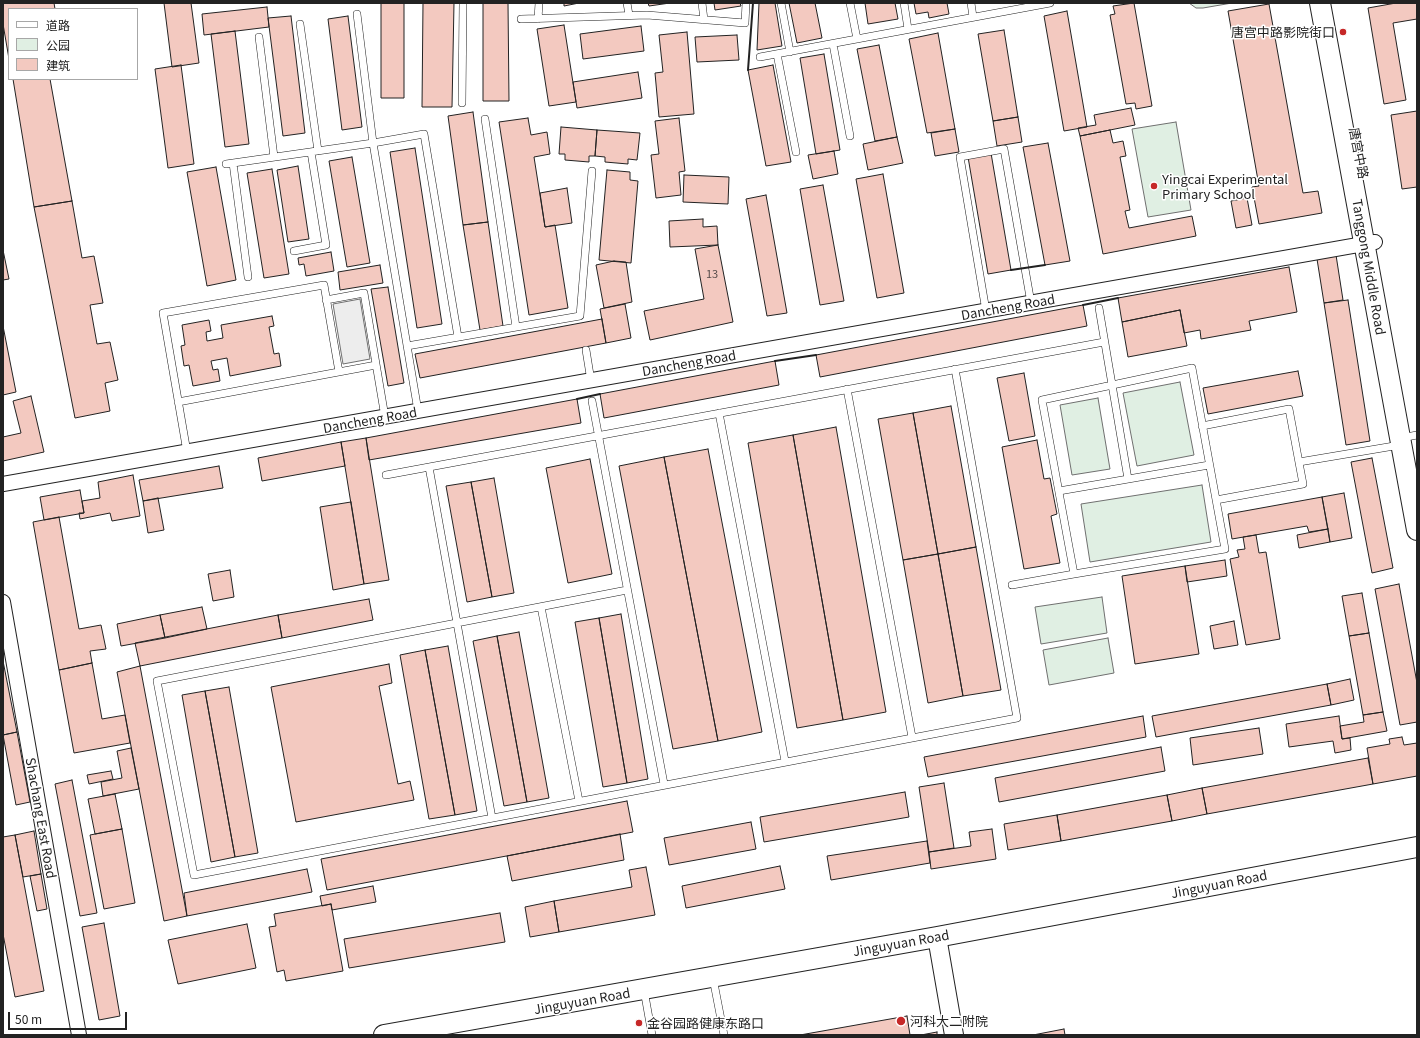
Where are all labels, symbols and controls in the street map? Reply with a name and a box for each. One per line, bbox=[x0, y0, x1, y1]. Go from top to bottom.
legend bbox=[8, 8, 138, 80]
text: 道路 bbox=[46, 16, 70, 33]
place label: 唐宫中路影院街口 bbox=[1231, 24, 1335, 40]
marker: 唐宫中路影院街口 bbox=[1338, 27, 1348, 37]
text: 公园 bbox=[46, 36, 70, 53]
text: 建筑 bbox=[46, 56, 70, 73]
street label: 唐宫中路 bbox=[1346, 126, 1372, 180]
place label: Yingcai Experimental Primary School bbox=[1162, 171, 1288, 202]
marker: Yingcai Experimental Primary School bbox=[1149, 181, 1159, 191]
street label: Tanggong Middle Road bbox=[1349, 198, 1389, 336]
house number: 13 bbox=[706, 267, 718, 281]
street label: Dancheng Road bbox=[960, 291, 1056, 323]
street label: Dancheng Road bbox=[641, 347, 737, 379]
street label: Dancheng Road bbox=[322, 404, 418, 436]
street label: Shachang East Road bbox=[23, 756, 59, 880]
street label: Jinguyuan Road bbox=[1170, 867, 1268, 901]
street label: Jinguyuan Road bbox=[852, 927, 950, 959]
street label: Jinguyuan Road bbox=[533, 985, 631, 1017]
scale bar bbox=[10, 1004, 129, 1030]
text: 50 m bbox=[15, 1010, 42, 1027]
place label: 河科大二附院 bbox=[910, 1013, 988, 1029]
place label: 金谷园路健康东路口 bbox=[647, 1015, 764, 1031]
marker: 河科大二附院 bbox=[895, 1015, 907, 1027]
marker: 金谷园路健康东路口 bbox=[634, 1018, 644, 1028]

